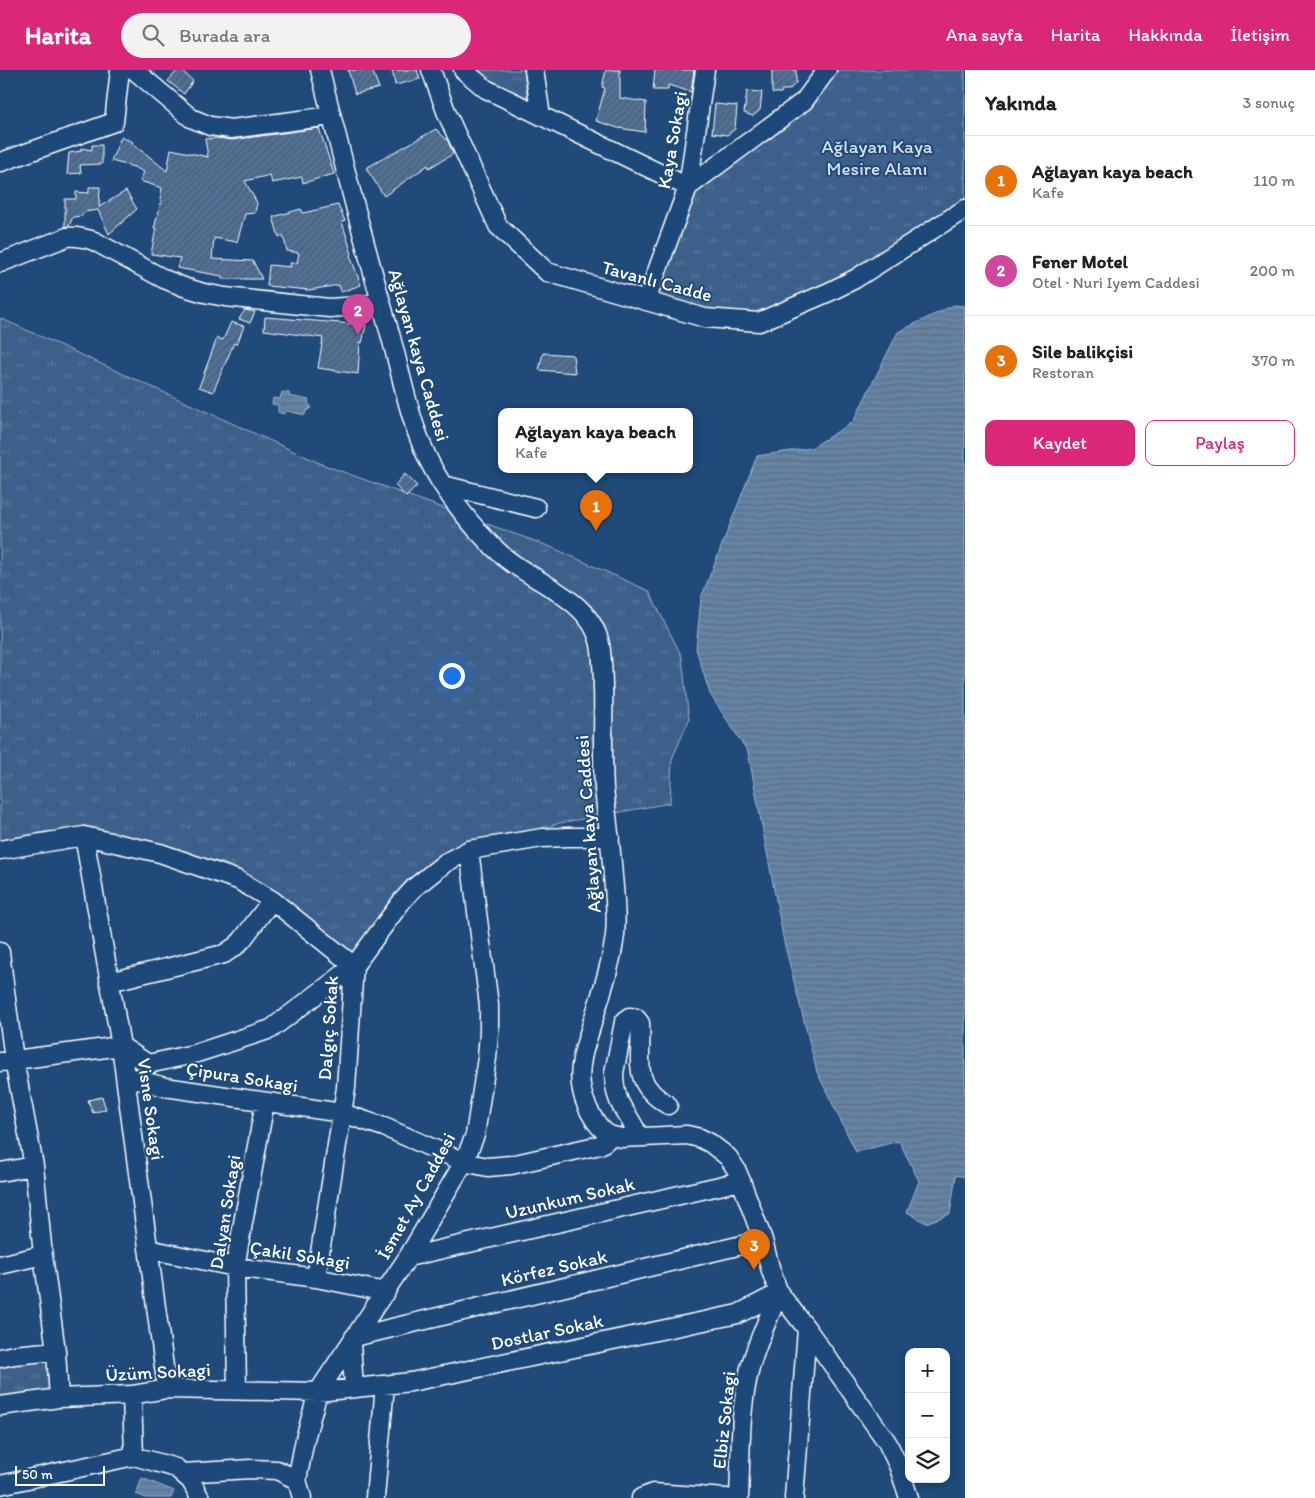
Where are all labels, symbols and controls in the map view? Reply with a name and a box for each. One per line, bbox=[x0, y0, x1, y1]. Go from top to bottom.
search box bbox=[121, 13, 471, 58]
text: Harita bbox=[25, 21, 91, 50]
icon: search bbox=[139, 21, 167, 49]
text: Burada ara bbox=[179, 24, 270, 47]
text: Ana sayfa bbox=[946, 24, 1023, 46]
text: Harita bbox=[1051, 24, 1100, 46]
text: Hakkında bbox=[1128, 24, 1203, 46]
text: İletişim bbox=[1231, 24, 1290, 46]
street label: Kaya Sokagi bbox=[652, 89, 692, 191]
text: Yakında bbox=[985, 90, 1057, 115]
text: 3 sonuç bbox=[1243, 93, 1295, 112]
park label: Ağlayan Kaya Mesire Alanı bbox=[821, 135, 933, 180]
text: Ağlayan kaya beach bbox=[1032, 160, 1193, 183]
text: 1 bbox=[997, 171, 1005, 190]
text: 110 m bbox=[1253, 171, 1295, 190]
text: Kafe bbox=[1032, 183, 1064, 202]
text: Fener Motel bbox=[1032, 250, 1128, 273]
street label: Tavanlı Cadde bbox=[599, 255, 715, 307]
text: 2 bbox=[997, 261, 1005, 280]
text: 200 m bbox=[1250, 261, 1295, 280]
street label: Ağlayan kaya Caddesi bbox=[383, 266, 455, 444]
text: Otel · Nuri Iyem Caddesi bbox=[1032, 273, 1200, 292]
pin: 2 bbox=[342, 294, 374, 335]
text: Sile balikçisi bbox=[1032, 340, 1133, 363]
text: 3 bbox=[997, 351, 1005, 370]
text: 370 m bbox=[1251, 351, 1295, 370]
text: Restoran bbox=[1032, 363, 1094, 382]
popup bbox=[498, 408, 693, 473]
text: Ağlayan kaya beach bbox=[515, 420, 676, 443]
button: Kaydet bbox=[985, 420, 1135, 466]
button: Paylaş bbox=[1145, 420, 1295, 466]
text: Kafe bbox=[515, 443, 547, 462]
pin: 1 bbox=[580, 490, 612, 531]
your location bbox=[439, 663, 465, 689]
street label: Ağlayan kaya Caddesi bbox=[570, 734, 606, 914]
street label: Dalgıç Sokak bbox=[313, 975, 343, 1081]
street label: Visne Sokagi bbox=[132, 1057, 170, 1161]
street label: Çipura Sokagi bbox=[184, 1057, 300, 1097]
street label: İsmet Ay Caddesi bbox=[372, 1129, 460, 1263]
street label: Dalyan Sokagi bbox=[205, 1153, 245, 1271]
street label: Uzunkum Sokak bbox=[503, 1172, 637, 1224]
pin: 3 bbox=[738, 1229, 770, 1270]
street label: Çakil Sokagi bbox=[248, 1236, 352, 1274]
street label: Körfez Sokak bbox=[499, 1245, 610, 1291]
street label: Dostlar Sokak bbox=[489, 1309, 605, 1355]
map controls bbox=[905, 1348, 950, 1483]
button: + bbox=[905, 1348, 950, 1393]
street label: Üzüm Sokagi bbox=[105, 1358, 211, 1386]
street label: Elbiz Sokagi bbox=[707, 1370, 741, 1470]
button: − bbox=[905, 1393, 950, 1438]
button: layers bbox=[905, 1438, 950, 1483]
scale bar bbox=[15, 1463, 105, 1486]
text: 50 m bbox=[22, 1466, 53, 1483]

